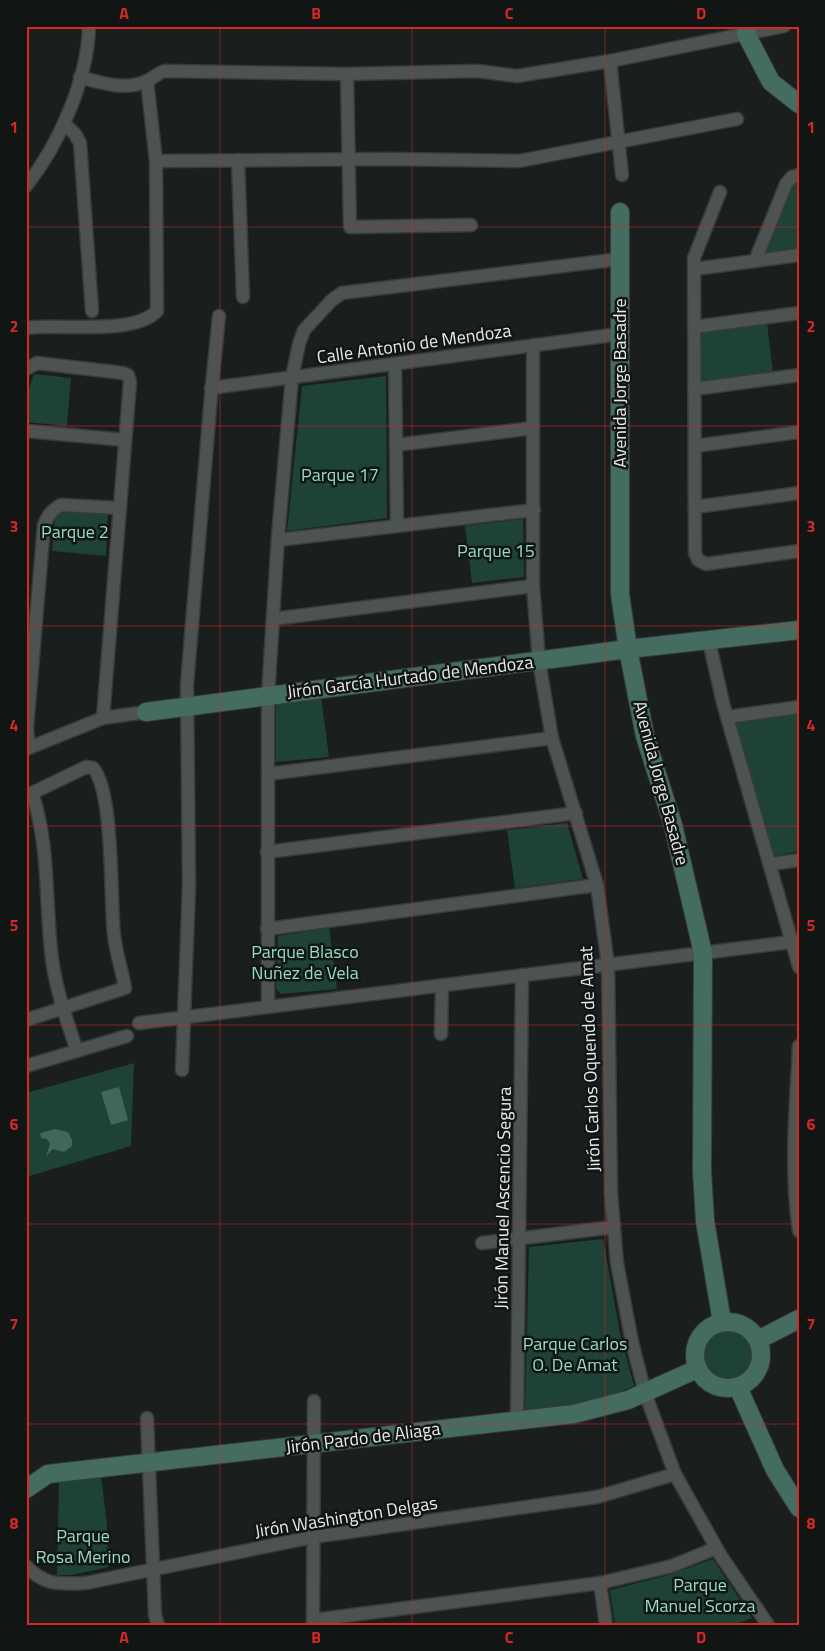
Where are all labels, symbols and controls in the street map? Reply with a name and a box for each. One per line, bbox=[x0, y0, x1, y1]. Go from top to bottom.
text: A bbox=[119, 1, 129, 25]
text: B bbox=[311, 1, 321, 25]
text: C bbox=[505, 1, 514, 25]
text: D bbox=[696, 1, 706, 25]
text: 1 bbox=[10, 115, 18, 139]
text: 1 bbox=[807, 115, 815, 139]
street label: Avenida Jorge Basadre bbox=[606, 298, 633, 468]
text: 2 bbox=[10, 314, 18, 338]
text: 2 bbox=[807, 314, 815, 338]
street label: Calle Antonio de Mendoza bbox=[315, 317, 513, 371]
park label: Parque 17 bbox=[301, 461, 379, 488]
text: 3 bbox=[10, 514, 18, 538]
text: 3 bbox=[807, 514, 815, 538]
park label: Parque 2 bbox=[41, 518, 109, 545]
park label: Parque 15 bbox=[457, 537, 535, 564]
street label: Jirón García Hurtado de Mendoza bbox=[285, 648, 535, 705]
street label: Avenida Jorge Basadre bbox=[627, 698, 696, 868]
text: 4 bbox=[10, 713, 19, 737]
text: 4 bbox=[807, 713, 816, 737]
text: 5 bbox=[10, 913, 19, 937]
text: 5 bbox=[807, 913, 816, 937]
park label: Parque Blasco Nuñez de Vela bbox=[251, 938, 359, 986]
street label: Jirón Carlos Oquendo de Amat bbox=[572, 945, 607, 1172]
street label: Jirón Manuel Ascencio Segura bbox=[487, 1086, 518, 1310]
text: 6 bbox=[10, 1112, 19, 1136]
text: 6 bbox=[807, 1112, 816, 1136]
text: 7 bbox=[10, 1312, 18, 1336]
text: 7 bbox=[807, 1312, 815, 1336]
park label: Parque Carlos O. De Amat bbox=[523, 1330, 627, 1378]
street label: Jirón Pardo de Aliaga bbox=[284, 1415, 442, 1460]
street label: Jirón Washington Delgas bbox=[253, 1489, 439, 1544]
text: 8 bbox=[10, 1511, 19, 1535]
text: 8 bbox=[807, 1511, 816, 1535]
park label: Parque Rosa Merino bbox=[35, 1522, 131, 1570]
park label: Parque Manuel Scorza bbox=[644, 1571, 756, 1619]
text: A bbox=[119, 1625, 129, 1649]
text: B bbox=[311, 1625, 321, 1649]
text: C bbox=[505, 1625, 514, 1649]
text: D bbox=[696, 1625, 706, 1649]

